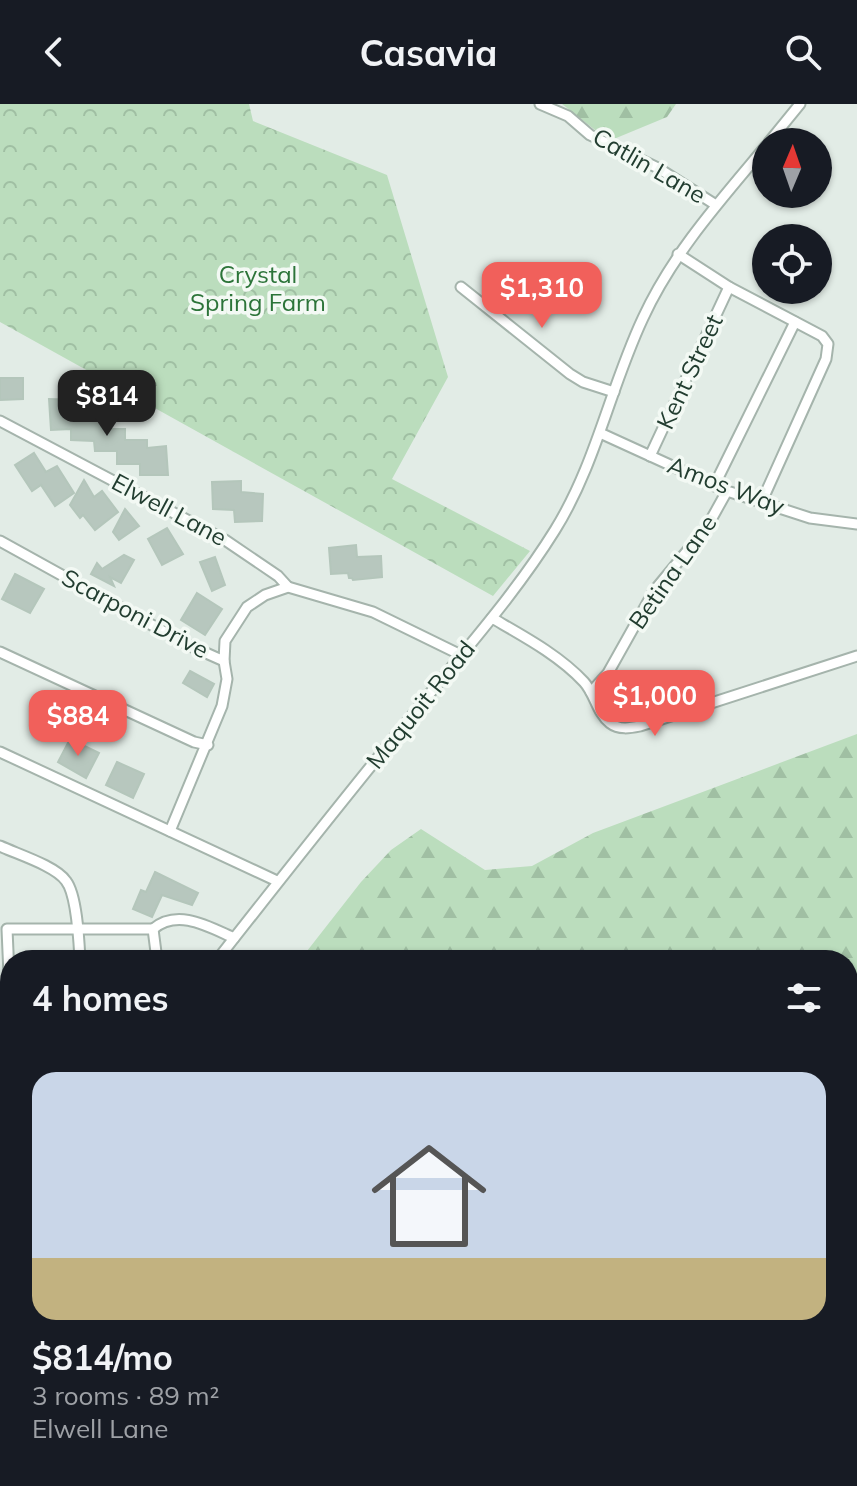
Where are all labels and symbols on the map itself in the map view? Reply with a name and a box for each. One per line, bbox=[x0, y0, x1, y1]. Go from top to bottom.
street label: Catlin Lane bbox=[588, 121, 711, 209]
north arrow bbox=[752, 128, 832, 208]
park label: Crystal Spring Farm bbox=[190, 259, 326, 317]
pin: $1,310 bbox=[477, 262, 607, 330]
street label: Kent Street bbox=[649, 309, 729, 434]
pin: $814 bbox=[60, 370, 154, 438]
street label: Amos Way bbox=[664, 449, 789, 521]
street label: Elwell Lane bbox=[107, 466, 232, 552]
street label: Betina Lane bbox=[622, 508, 723, 634]
street label: Scarponi Drive bbox=[57, 562, 214, 664]
street label: Maquoit Road bbox=[359, 634, 481, 774]
pin: $1,000 bbox=[590, 670, 720, 738]
pin: $884 bbox=[31, 690, 125, 758]

